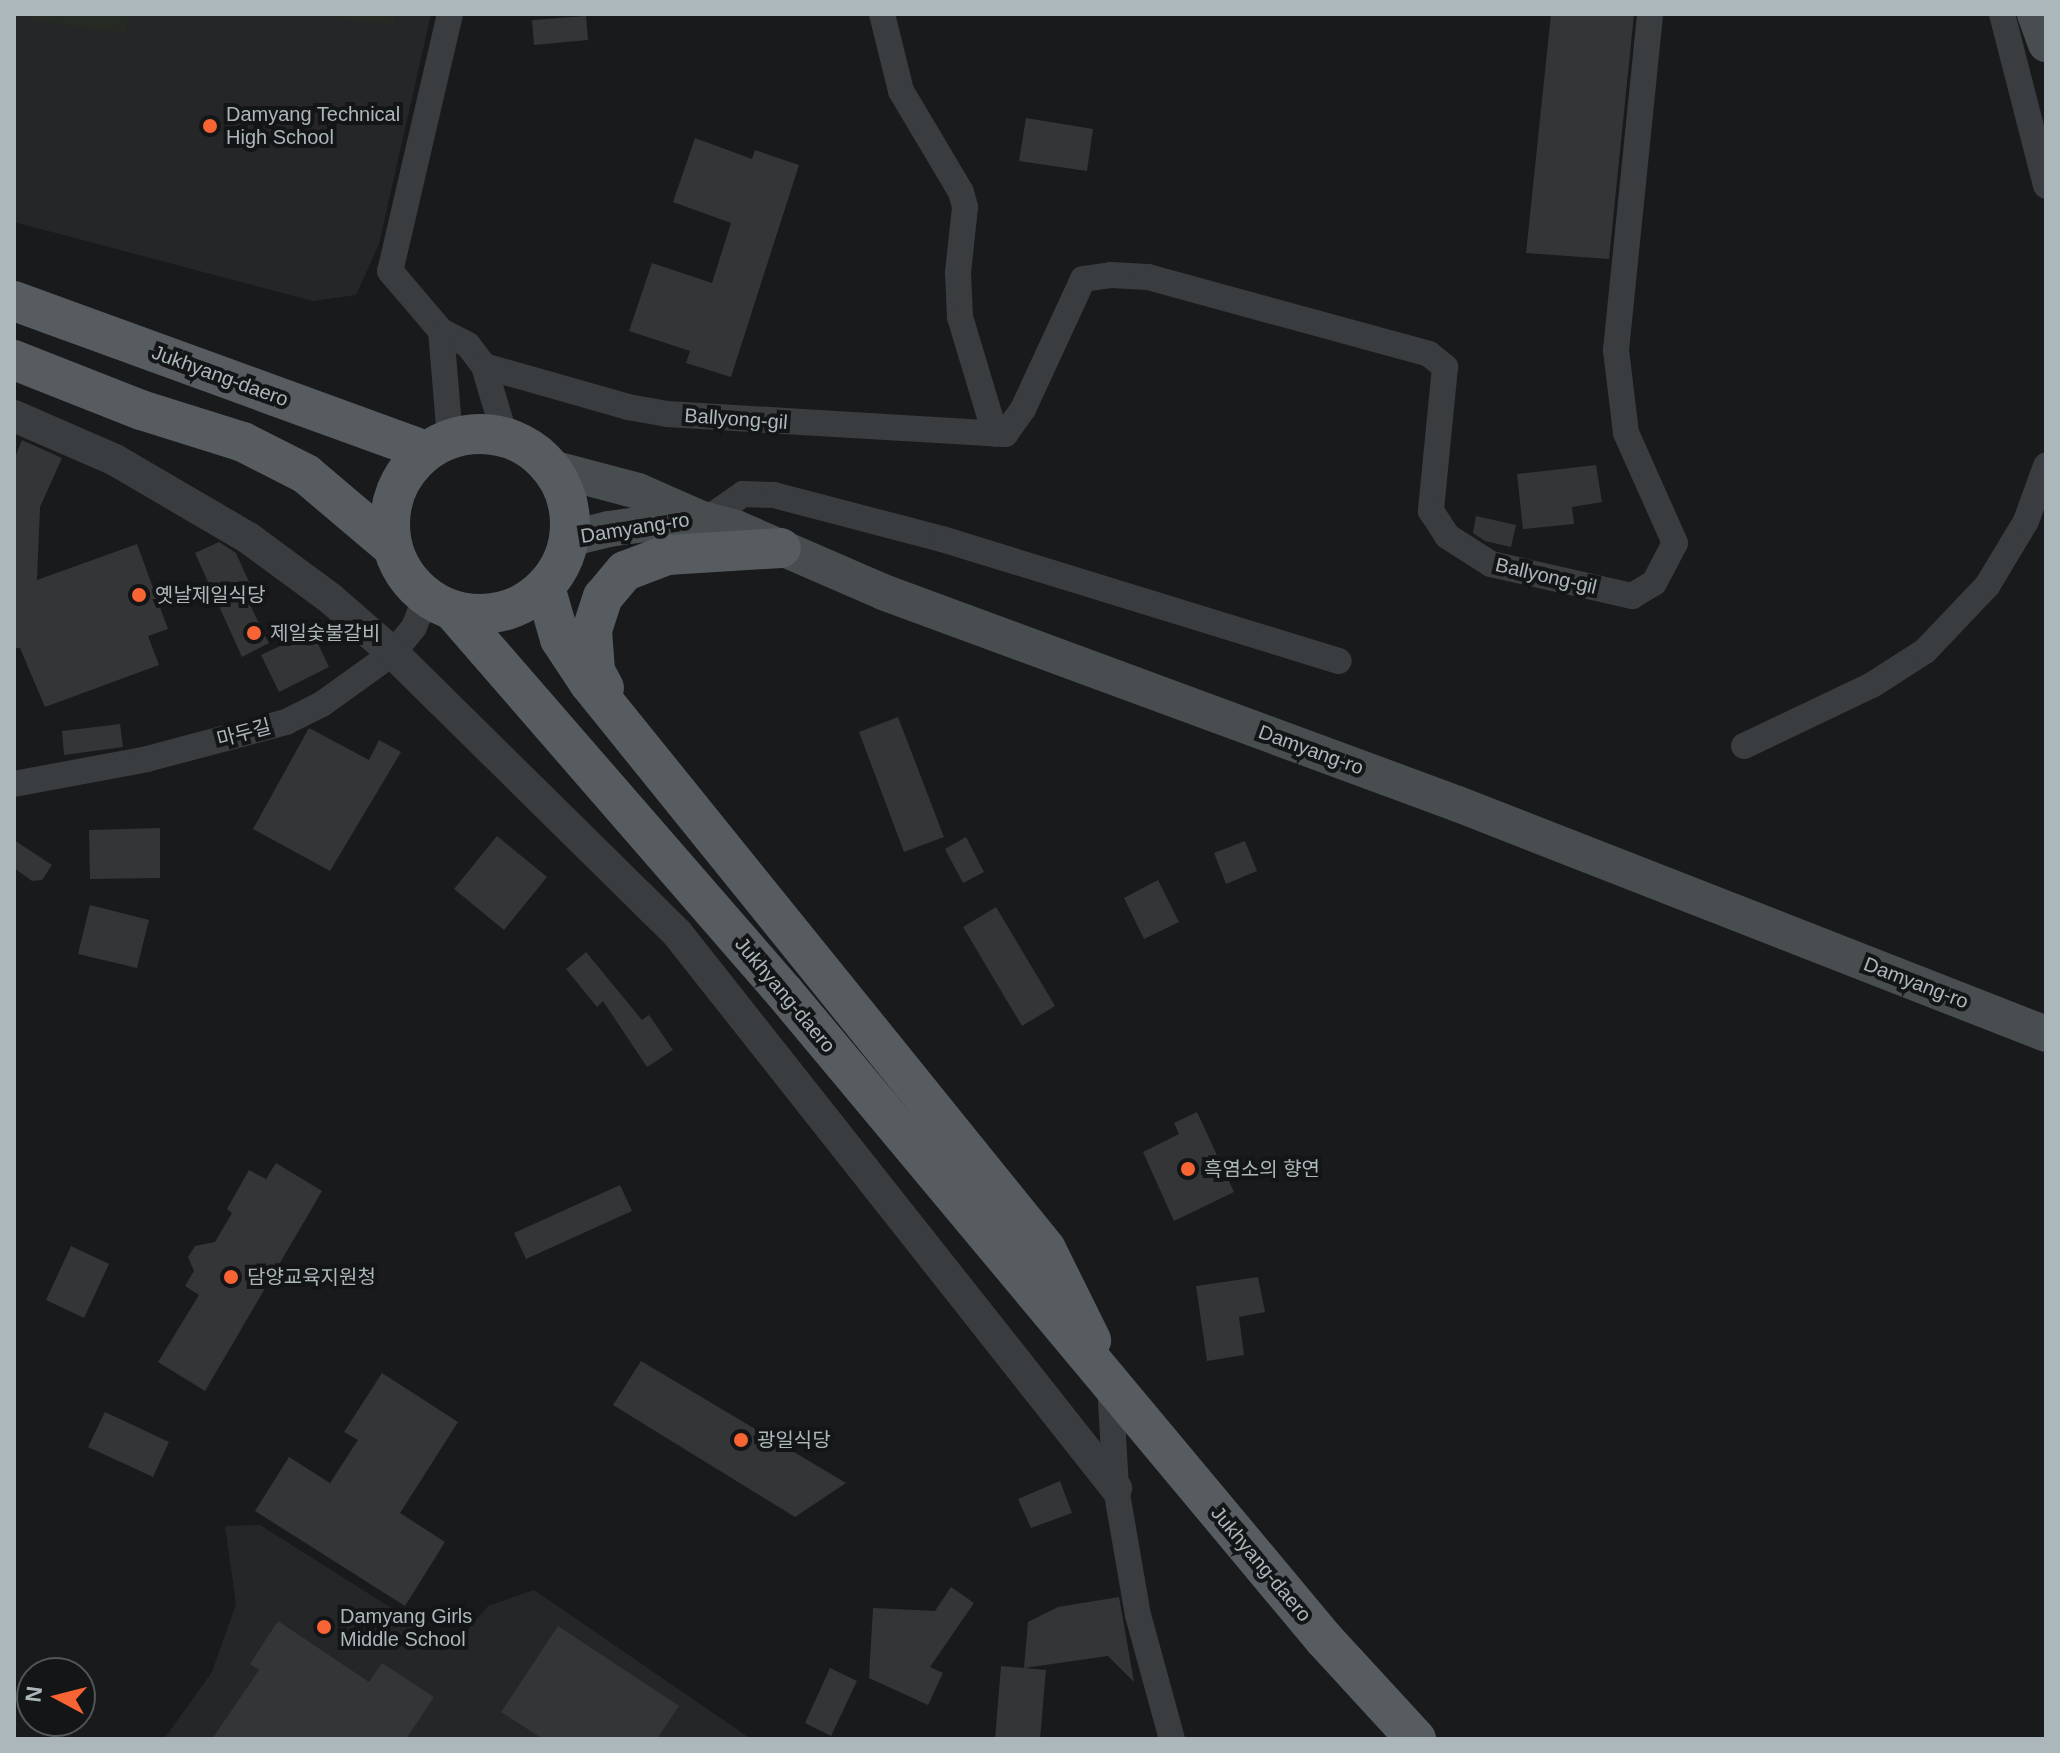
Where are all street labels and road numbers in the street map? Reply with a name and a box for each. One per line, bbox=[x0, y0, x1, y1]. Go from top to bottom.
street label: Jukhyang-daero bbox=[149, 340, 291, 412]
street label: Ballyong-gil bbox=[684, 403, 788, 435]
street label: Damyang-ro bbox=[579, 508, 691, 548]
street label: Ballyong-gil bbox=[1493, 553, 1599, 599]
street label: 마두길 bbox=[214, 714, 274, 752]
street label: Damyang-ro bbox=[1255, 720, 1367, 780]
street label: Jukhyang-daero bbox=[730, 932, 840, 1058]
street label: Damyang-ro bbox=[1860, 952, 1972, 1014]
street label: Jukhyang-daero bbox=[1206, 1501, 1316, 1627]

